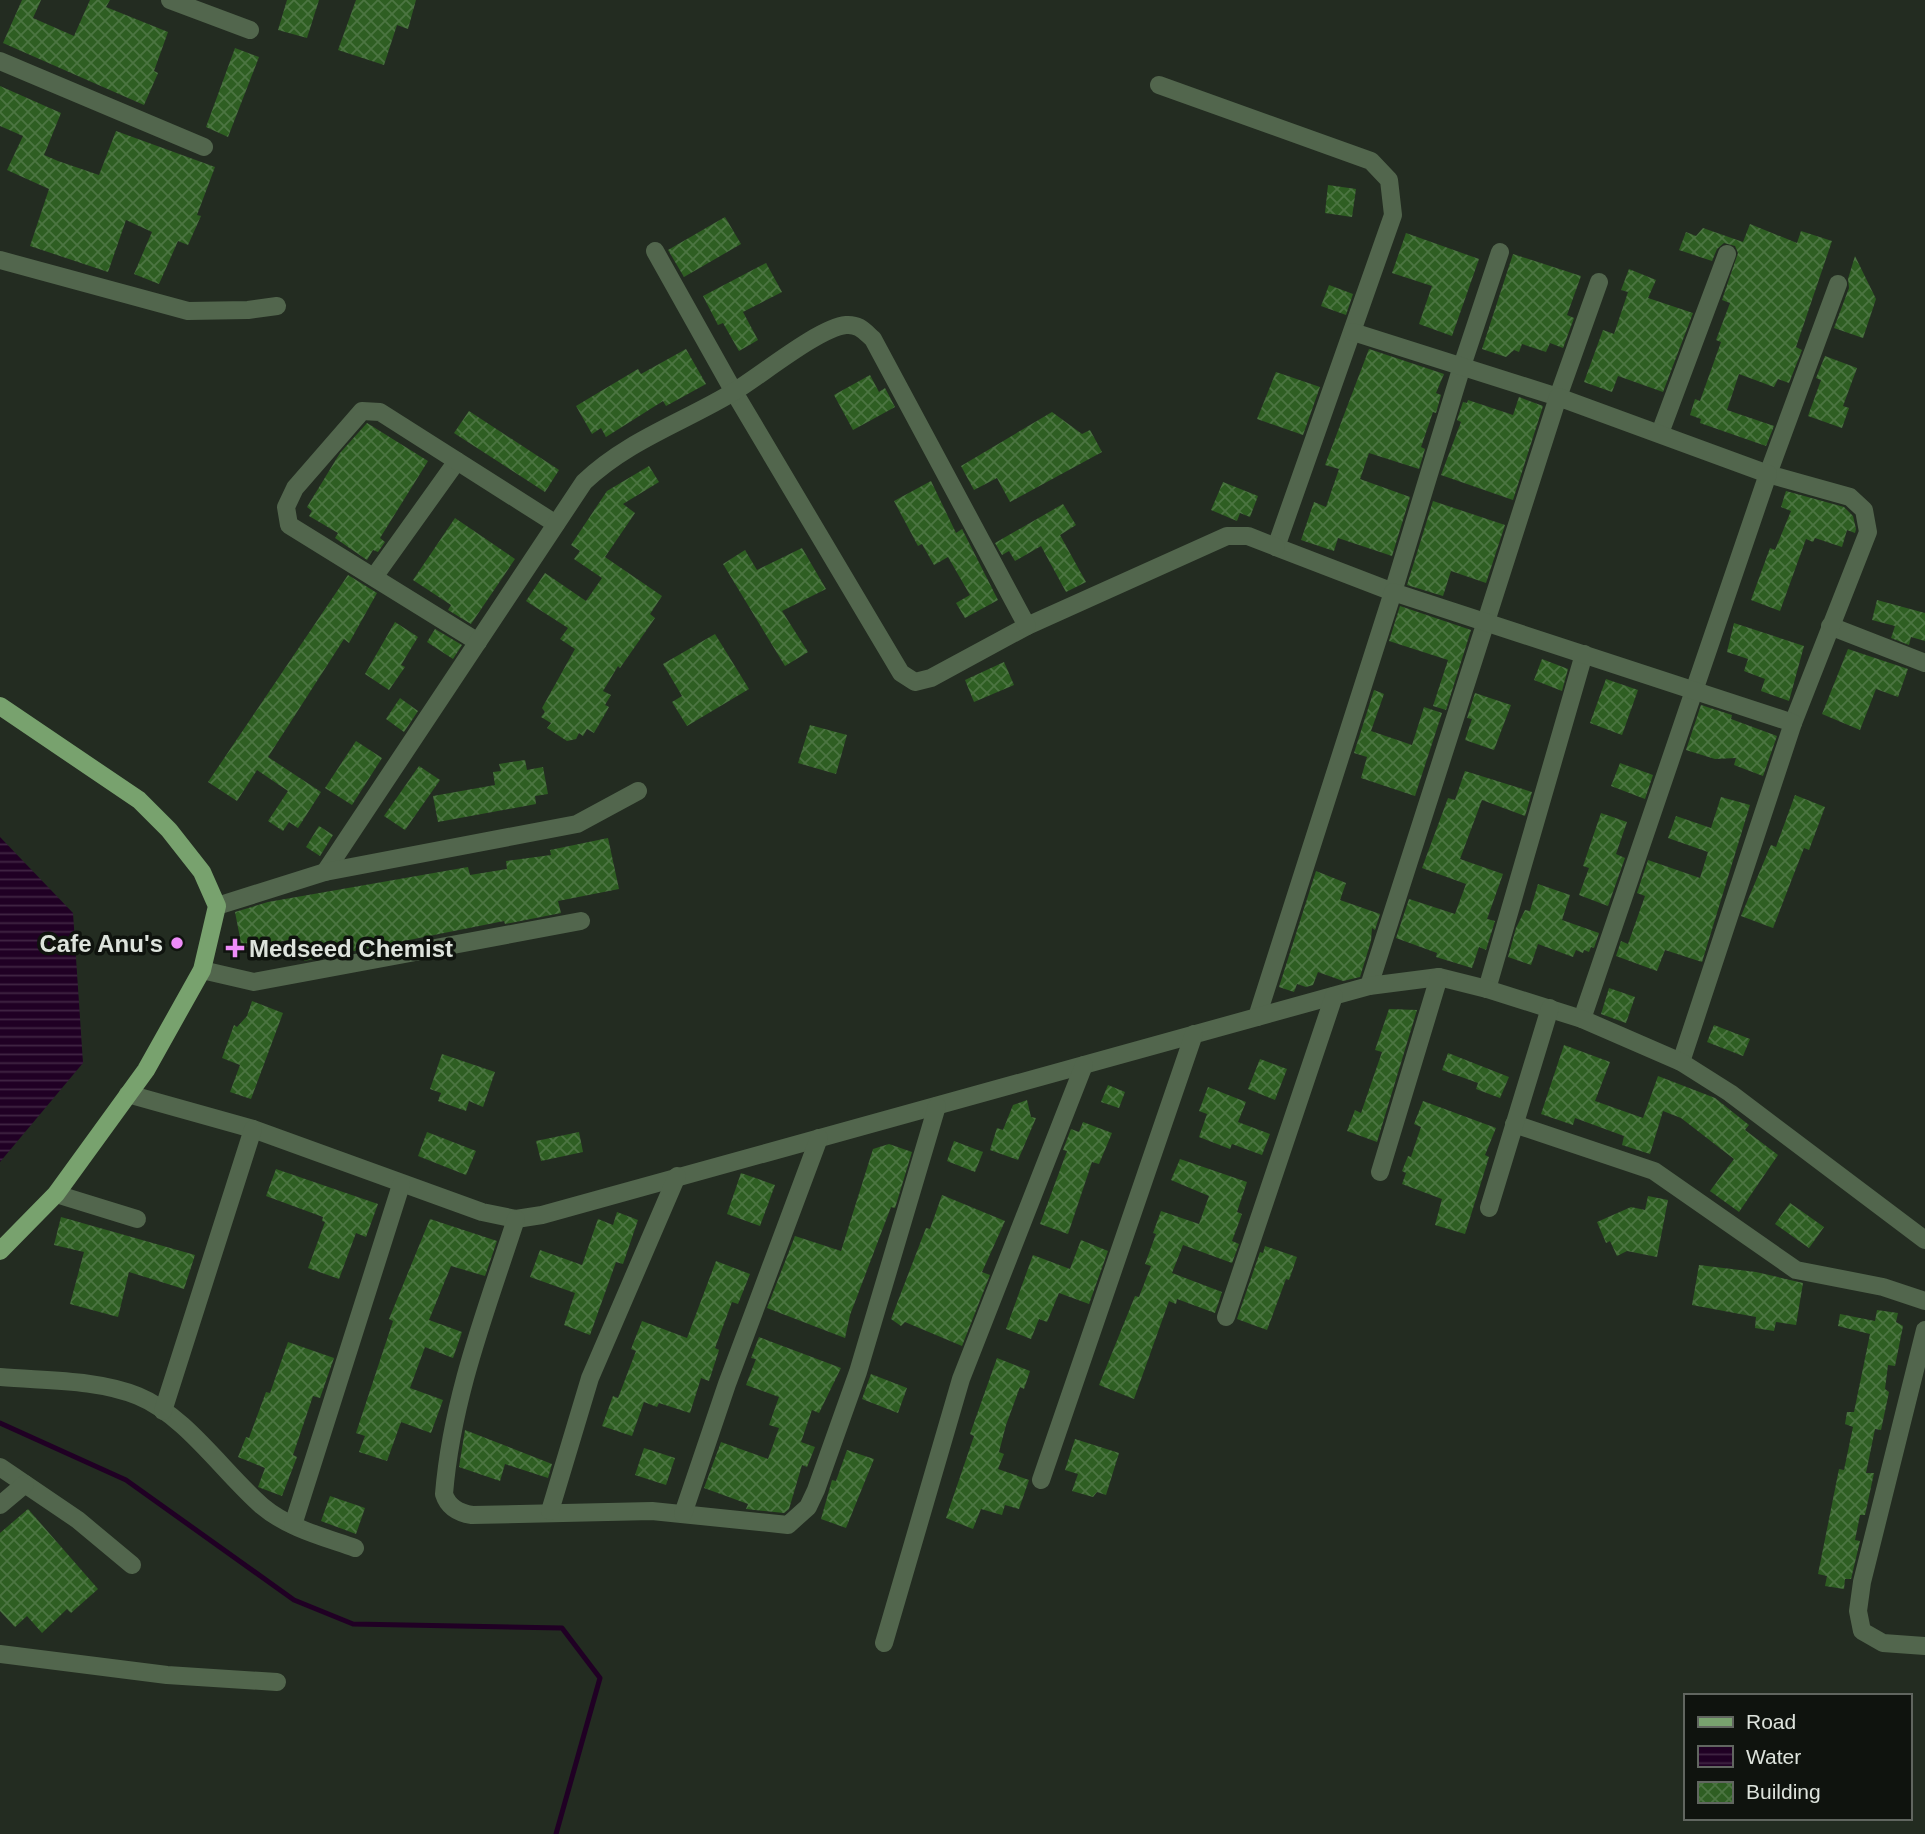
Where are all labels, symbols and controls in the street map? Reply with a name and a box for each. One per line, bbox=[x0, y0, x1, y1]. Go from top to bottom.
place label: Cafe Anu's bbox=[39, 930, 163, 957]
marker: Cafe Anu's bbox=[169, 935, 185, 951]
place label: Medseed Chemist bbox=[249, 935, 453, 962]
marker: Medseed Chemist bbox=[227, 940, 243, 956]
legend bbox=[1684, 1694, 1911, 1820]
text: Road bbox=[1746, 1710, 1796, 1733]
text: Water bbox=[1746, 1745, 1801, 1768]
text: Building bbox=[1746, 1780, 1821, 1803]

